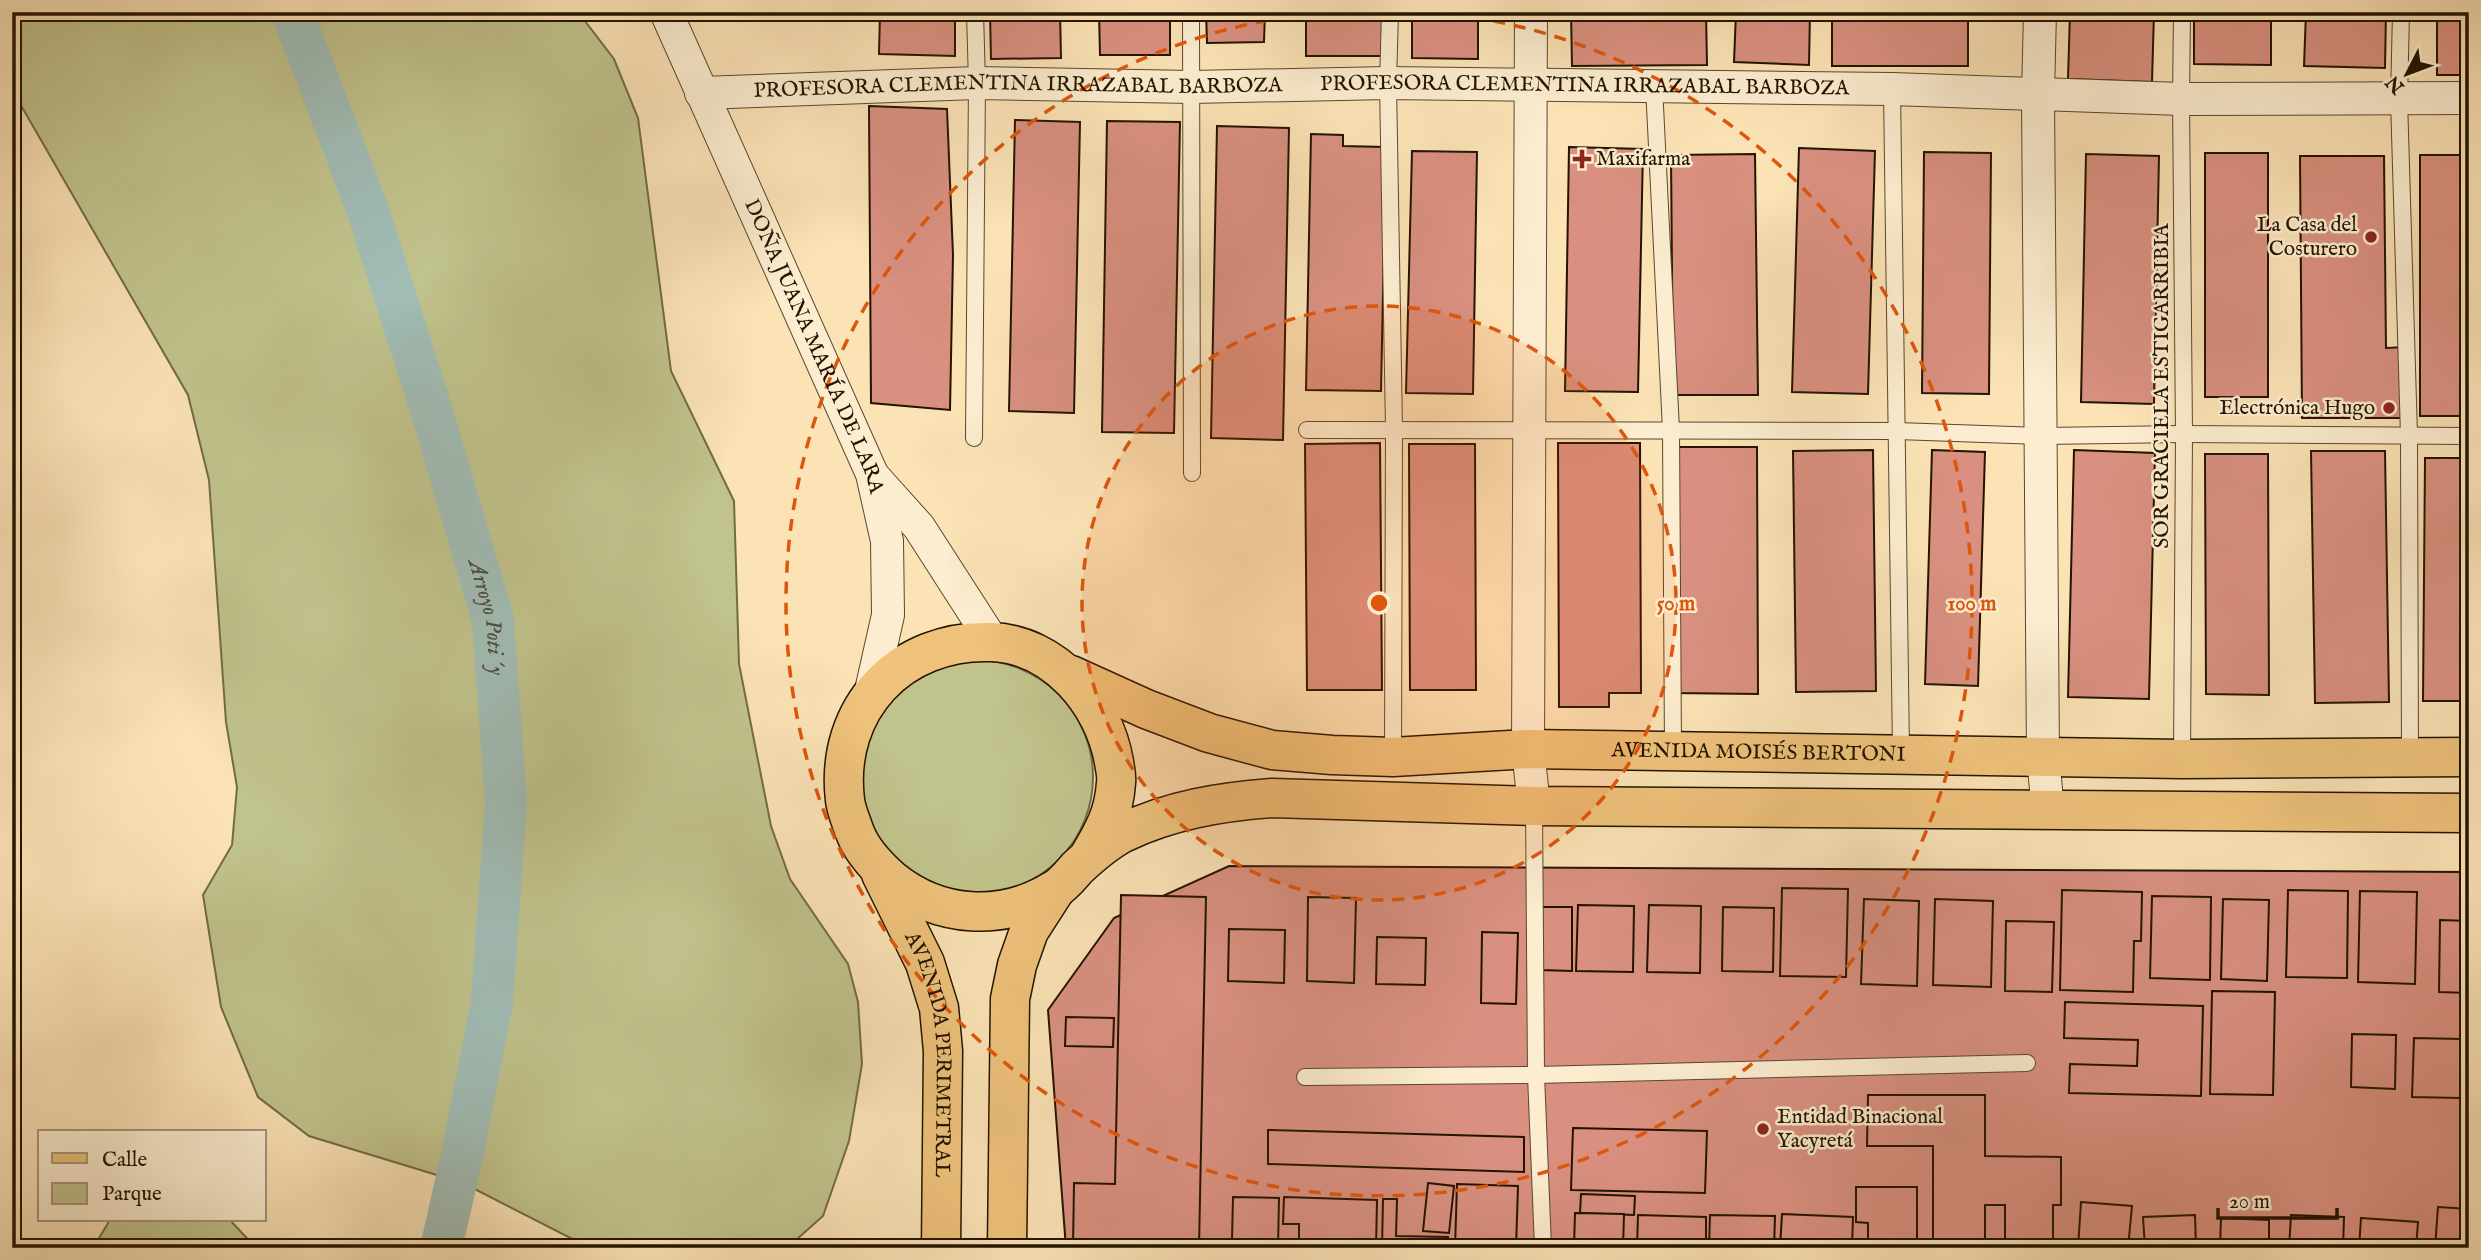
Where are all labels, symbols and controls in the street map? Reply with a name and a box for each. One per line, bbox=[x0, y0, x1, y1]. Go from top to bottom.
north arrow bbox=[2372, 38, 2442, 108]
street label: PROFESORA CLEMENTINA IRRAZABAL BARBOZA bbox=[753, 69, 1283, 105]
street label: PROFESORA CLEMENTINA IRRAZABAL BARBOZA bbox=[1320, 69, 1850, 102]
text: N bbox=[2381, 69, 2411, 99]
place label: Maxifarma bbox=[1596, 146, 1691, 173]
marker: Maxifarma bbox=[1574, 151, 1590, 167]
street label: DOÑA JUANA MARÍA DE LARA bbox=[738, 195, 890, 497]
place label: La Casa del Costurero bbox=[2257, 212, 2357, 263]
street label: SOR GRACIELA ESTIGARRIBIA bbox=[2149, 223, 2176, 549]
marker: La Casa del Costurero bbox=[2363, 229, 2379, 245]
place label: Electrónica Hugo bbox=[2219, 395, 2375, 422]
marker: Electrónica Hugo bbox=[2381, 400, 2397, 416]
water label: Arroyo Poti´y bbox=[461, 554, 511, 676]
centre of rings bbox=[1367, 591, 1391, 615]
text: 50 m bbox=[1657, 591, 1696, 618]
text: 100 m bbox=[1947, 591, 1997, 618]
street label: AVENIDA MOISÉS BERTONI bbox=[1610, 737, 1906, 768]
street label: AVENIDA PERIMETRAL bbox=[898, 926, 957, 1178]
place label: Entidad Binacional Yacyretá bbox=[1777, 1104, 1943, 1155]
marker: Entidad Binacional Yacyretá bbox=[1755, 1121, 1771, 1137]
legend bbox=[38, 1130, 266, 1222]
text: Calle bbox=[102, 1147, 147, 1174]
scale bar bbox=[2218, 1176, 2338, 1220]
text: Parque bbox=[102, 1181, 162, 1208]
text: 20 m bbox=[2229, 1189, 2270, 1216]

